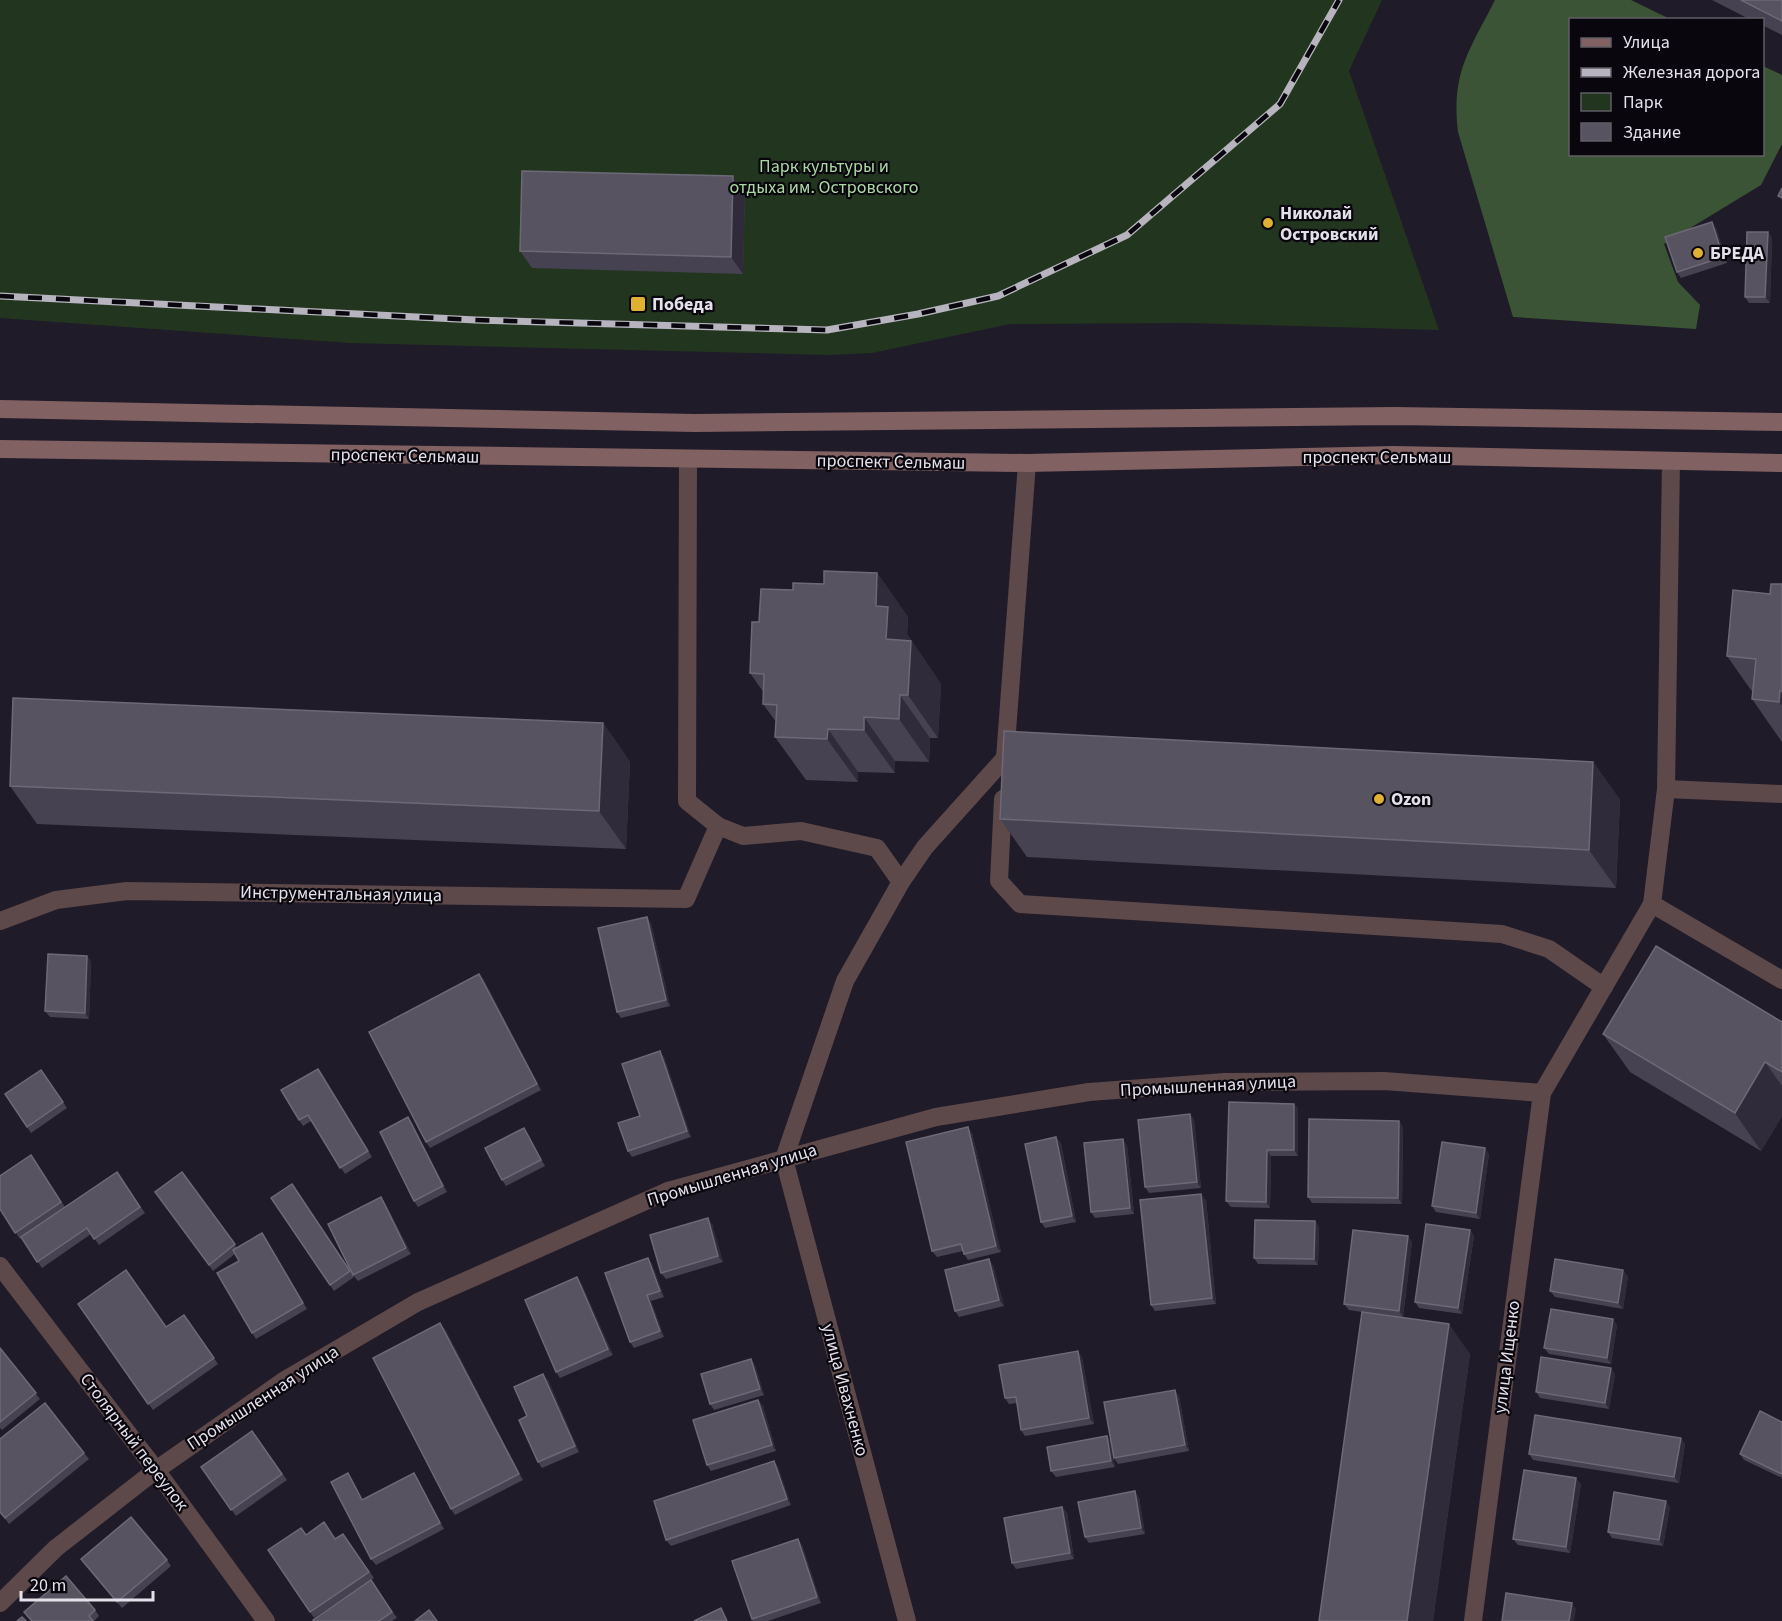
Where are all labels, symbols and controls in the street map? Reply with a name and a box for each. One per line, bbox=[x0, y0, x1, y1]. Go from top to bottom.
legend bbox=[1569, 18, 1764, 156]
text: Улица bbox=[1623, 30, 1670, 55]
text: Железная дорога bbox=[1623, 60, 1760, 85]
text: Парк bbox=[1623, 90, 1663, 115]
text: Здание bbox=[1623, 120, 1681, 145]
park label: Парк культуры и отдыха им. Островского bbox=[729, 154, 919, 200]
place label: Николай Островский bbox=[1280, 201, 1378, 247]
marker: Николай Островский bbox=[1261, 216, 1275, 230]
place label: БРЕДА bbox=[1710, 241, 1764, 266]
marker: БРЕДА bbox=[1691, 246, 1705, 260]
place label: Победа bbox=[652, 292, 714, 317]
marker: Победа bbox=[629, 295, 647, 313]
street label: проспект Сельмаш bbox=[330, 442, 480, 470]
street label: проспект Сельмаш bbox=[1303, 445, 1451, 470]
street label: проспект Сельмаш bbox=[816, 448, 966, 476]
place label: Ozon bbox=[1391, 787, 1431, 812]
marker: Ozon bbox=[1372, 792, 1386, 806]
street label: Инструментальная улица bbox=[240, 880, 442, 908]
street label: Промышленная улица bbox=[1119, 1069, 1297, 1103]
street label: Промышленная улица bbox=[644, 1137, 820, 1213]
street label: улица Ищенко bbox=[1488, 1299, 1526, 1415]
street label: улица Ивахненко bbox=[815, 1321, 875, 1459]
street label: Промышленная улица bbox=[182, 1340, 344, 1456]
street label: Столярный переулок bbox=[74, 1368, 194, 1516]
scale bar bbox=[21, 1564, 153, 1602]
text: 20 m bbox=[30, 1573, 66, 1598]

